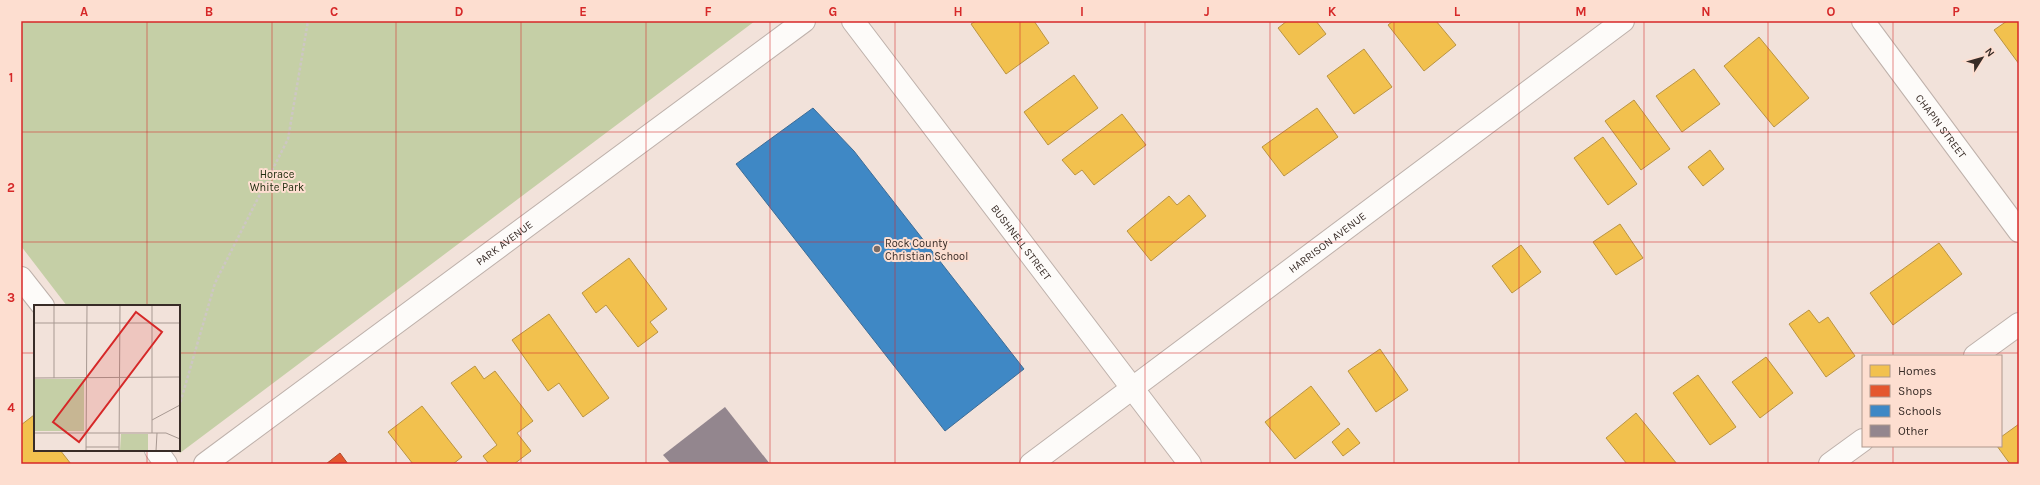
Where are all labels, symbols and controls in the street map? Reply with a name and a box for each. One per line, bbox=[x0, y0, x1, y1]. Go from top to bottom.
text: A bbox=[80, 4, 88, 19]
text: B bbox=[205, 4, 213, 19]
text: C bbox=[330, 4, 338, 19]
text: D bbox=[455, 4, 464, 19]
text: E bbox=[579, 4, 587, 19]
text: F bbox=[704, 4, 712, 19]
text: G bbox=[829, 4, 837, 19]
text: H bbox=[953, 4, 963, 19]
text: I bbox=[1080, 4, 1084, 19]
text: J bbox=[1204, 4, 1210, 19]
text: K bbox=[1328, 4, 1337, 19]
text: L bbox=[1454, 4, 1461, 19]
text: M bbox=[1575, 4, 1587, 19]
text: N bbox=[1701, 4, 1711, 19]
text: O bbox=[1827, 4, 1836, 19]
text: P bbox=[1952, 4, 1960, 19]
north arrow bbox=[1962, 38, 2002, 78]
text: N bbox=[1982, 45, 1997, 59]
text: 1 bbox=[9, 70, 13, 85]
street label: CHAPIN STREET bbox=[1913, 92, 1969, 161]
park label: Horace White Park bbox=[250, 168, 304, 194]
text: 2 bbox=[7, 180, 15, 195]
street label: BUSHNELL STREET bbox=[988, 202, 1054, 283]
street label: HARRISON AVENUE bbox=[1286, 209, 1369, 276]
street label: PARK AVENUE bbox=[473, 218, 535, 268]
place label: Rock County Christian School bbox=[885, 237, 968, 263]
marker: Rock County Christian School bbox=[872, 244, 882, 254]
text: 3 bbox=[7, 290, 15, 305]
inset map bbox=[34, 305, 180, 451]
legend bbox=[1862, 355, 2002, 447]
text: Homes bbox=[1898, 364, 1936, 378]
text: Shops bbox=[1898, 384, 1932, 398]
text: 4 bbox=[7, 400, 15, 415]
text: Schools bbox=[1898, 404, 1941, 418]
text: Other bbox=[1898, 424, 1929, 438]

